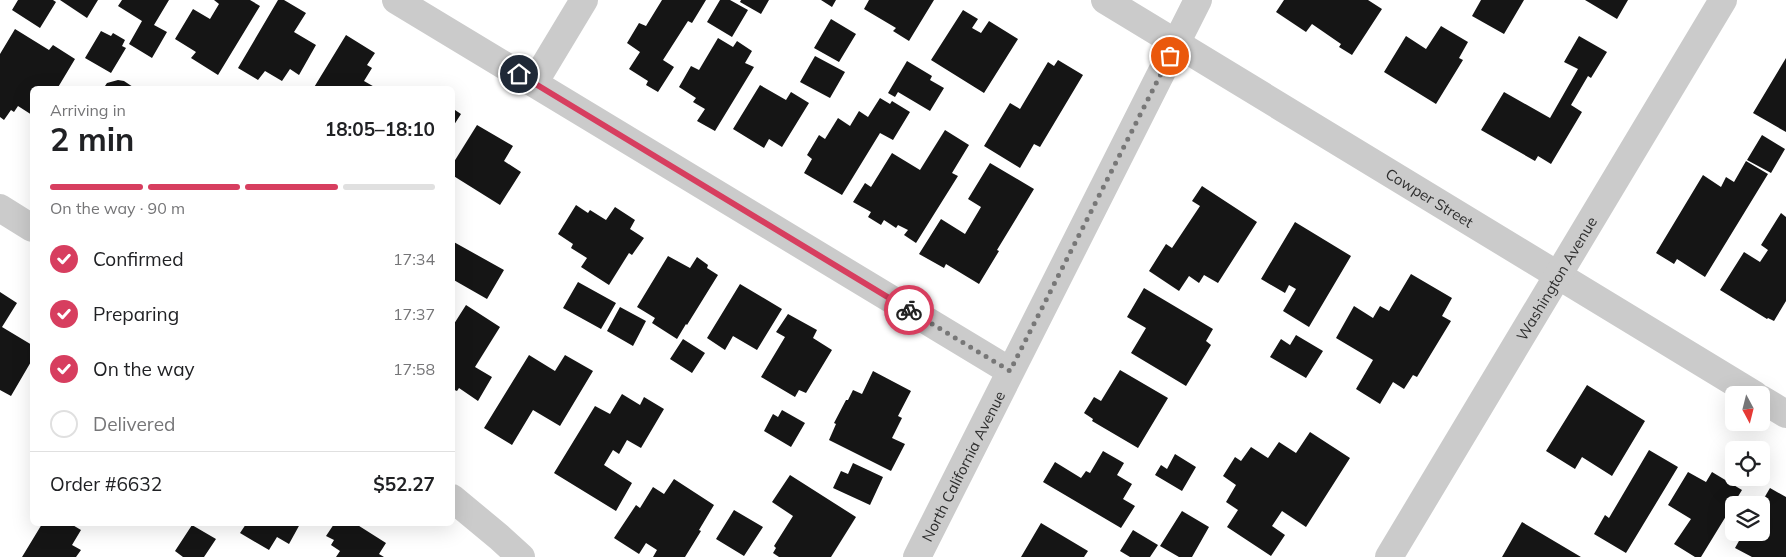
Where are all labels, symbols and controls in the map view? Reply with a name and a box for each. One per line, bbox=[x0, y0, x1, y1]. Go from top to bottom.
pin bbox=[1149, 35, 1191, 77]
icon: bag bbox=[1156, 42, 1184, 70]
pin bbox=[498, 53, 540, 95]
icon: home bbox=[505, 60, 533, 88]
text: Arriving in bbox=[50, 100, 126, 120]
text: 18:05–18:10 bbox=[325, 117, 435, 141]
text: 2 min bbox=[50, 119, 134, 159]
street label: Cowper Street bbox=[1382, 163, 1477, 231]
text: On the way · 90 m bbox=[50, 198, 185, 218]
street label: Washington Avenue bbox=[1512, 213, 1601, 344]
icon: check bbox=[50, 245, 78, 273]
text: Confirmed bbox=[93, 247, 184, 271]
text: 17:34 bbox=[393, 249, 435, 269]
courier bbox=[884, 285, 934, 335]
icon: bike bbox=[895, 296, 923, 324]
icon: check bbox=[50, 300, 78, 328]
text: Preparing bbox=[93, 302, 179, 326]
text: 17:37 bbox=[393, 304, 435, 324]
icon: check bbox=[50, 355, 78, 383]
text: On the way bbox=[93, 357, 195, 381]
text: 17:58 bbox=[393, 359, 435, 379]
north arrow bbox=[1725, 386, 1770, 431]
map controls bbox=[1725, 386, 1770, 541]
street label: North California Avenue bbox=[917, 387, 1009, 544]
text: Delivered bbox=[93, 412, 175, 436]
button: locate bbox=[1725, 441, 1770, 486]
text: Order #6632 bbox=[50, 472, 162, 496]
text: $52.27 bbox=[373, 472, 435, 496]
button: layers bbox=[1725, 496, 1770, 541]

